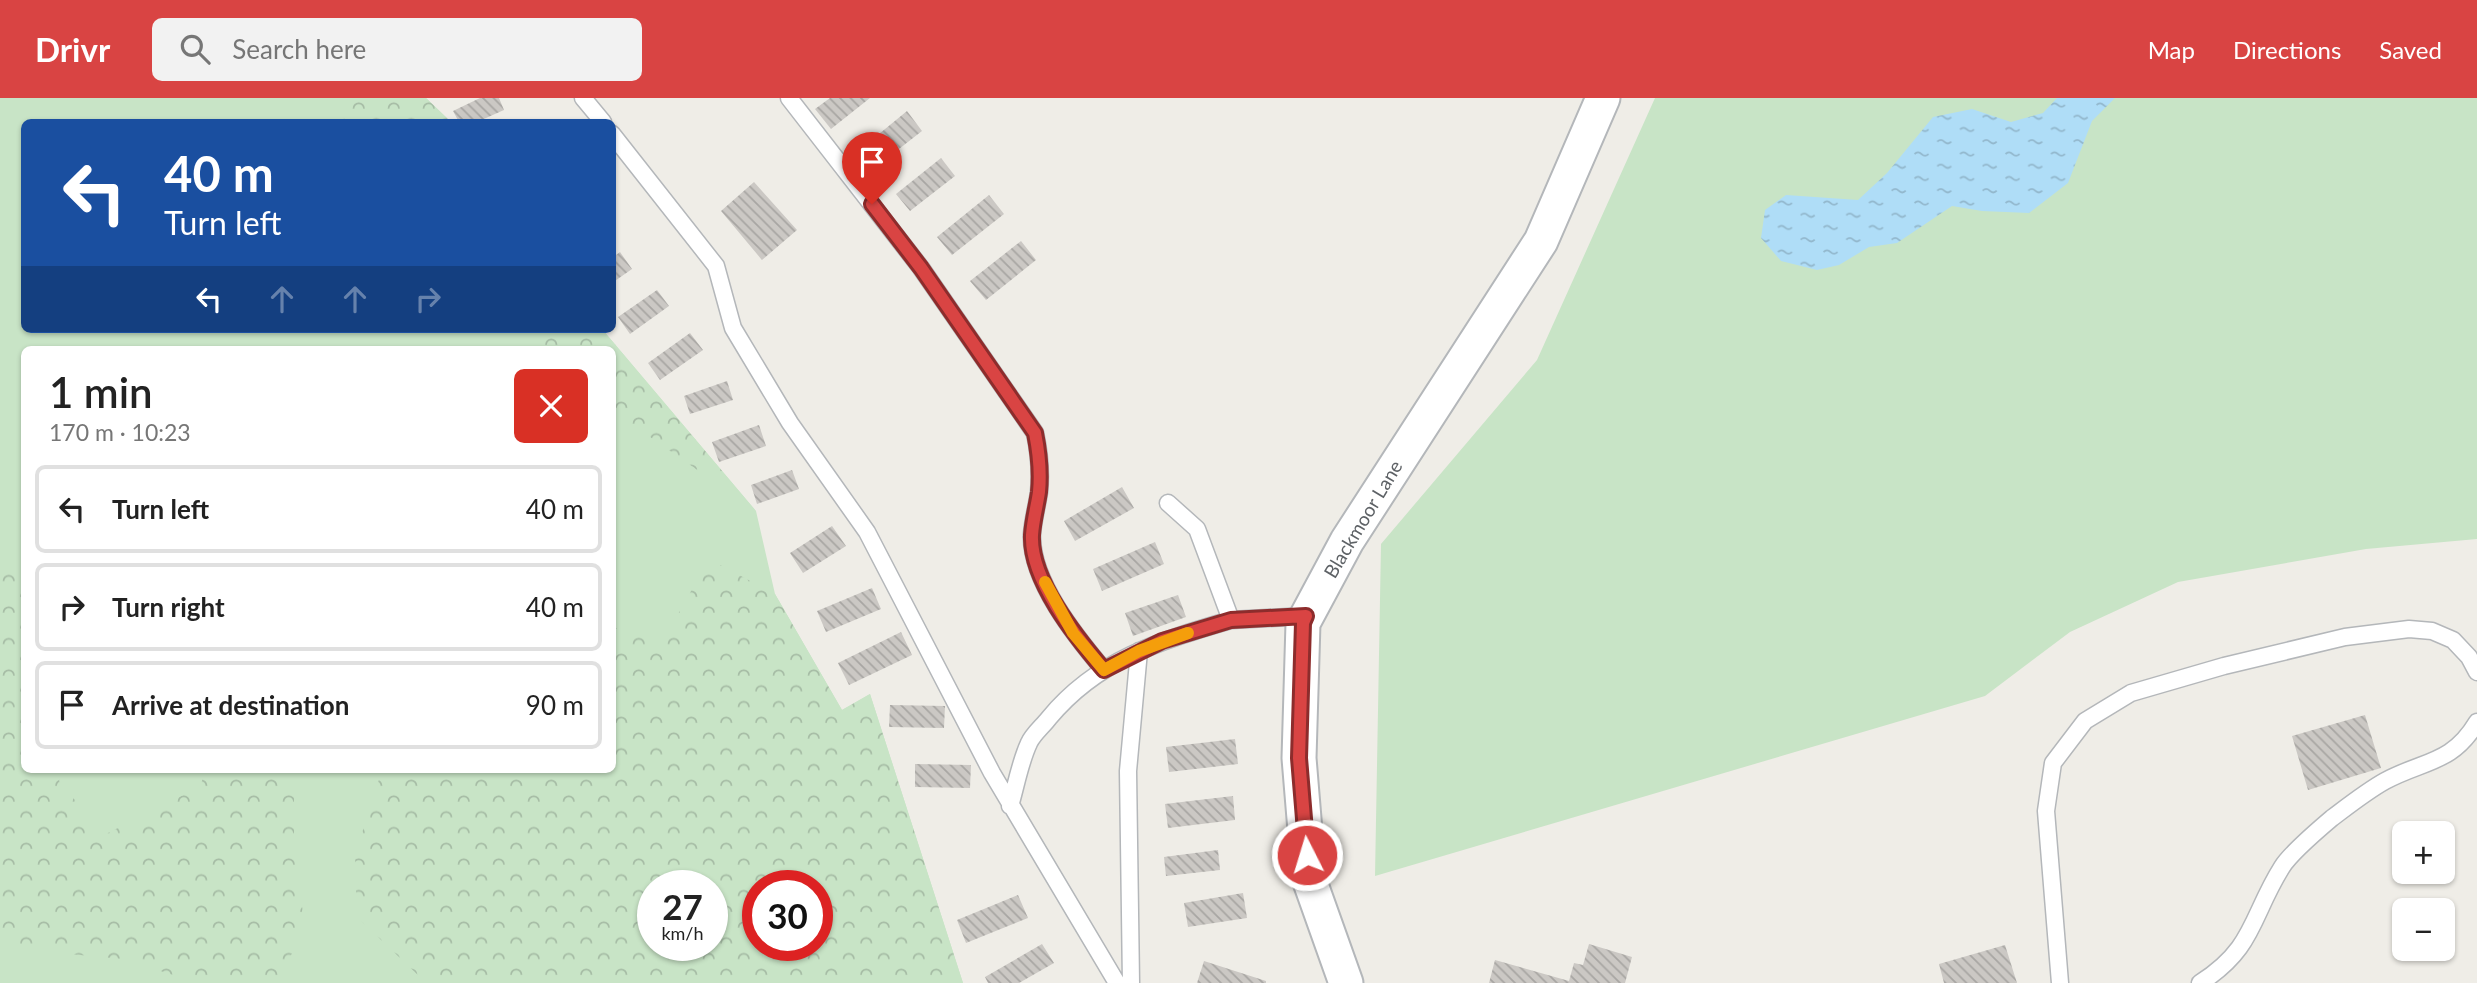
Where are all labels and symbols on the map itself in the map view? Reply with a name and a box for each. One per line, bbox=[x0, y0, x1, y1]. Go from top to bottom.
pin bbox=[842, 132, 902, 204]
street label: Blackmoor Lane bbox=[1318, 456, 1407, 582]
position arrow bbox=[1270, 818, 1344, 892]
speed limit sign: 30 bbox=[742, 870, 833, 961]

